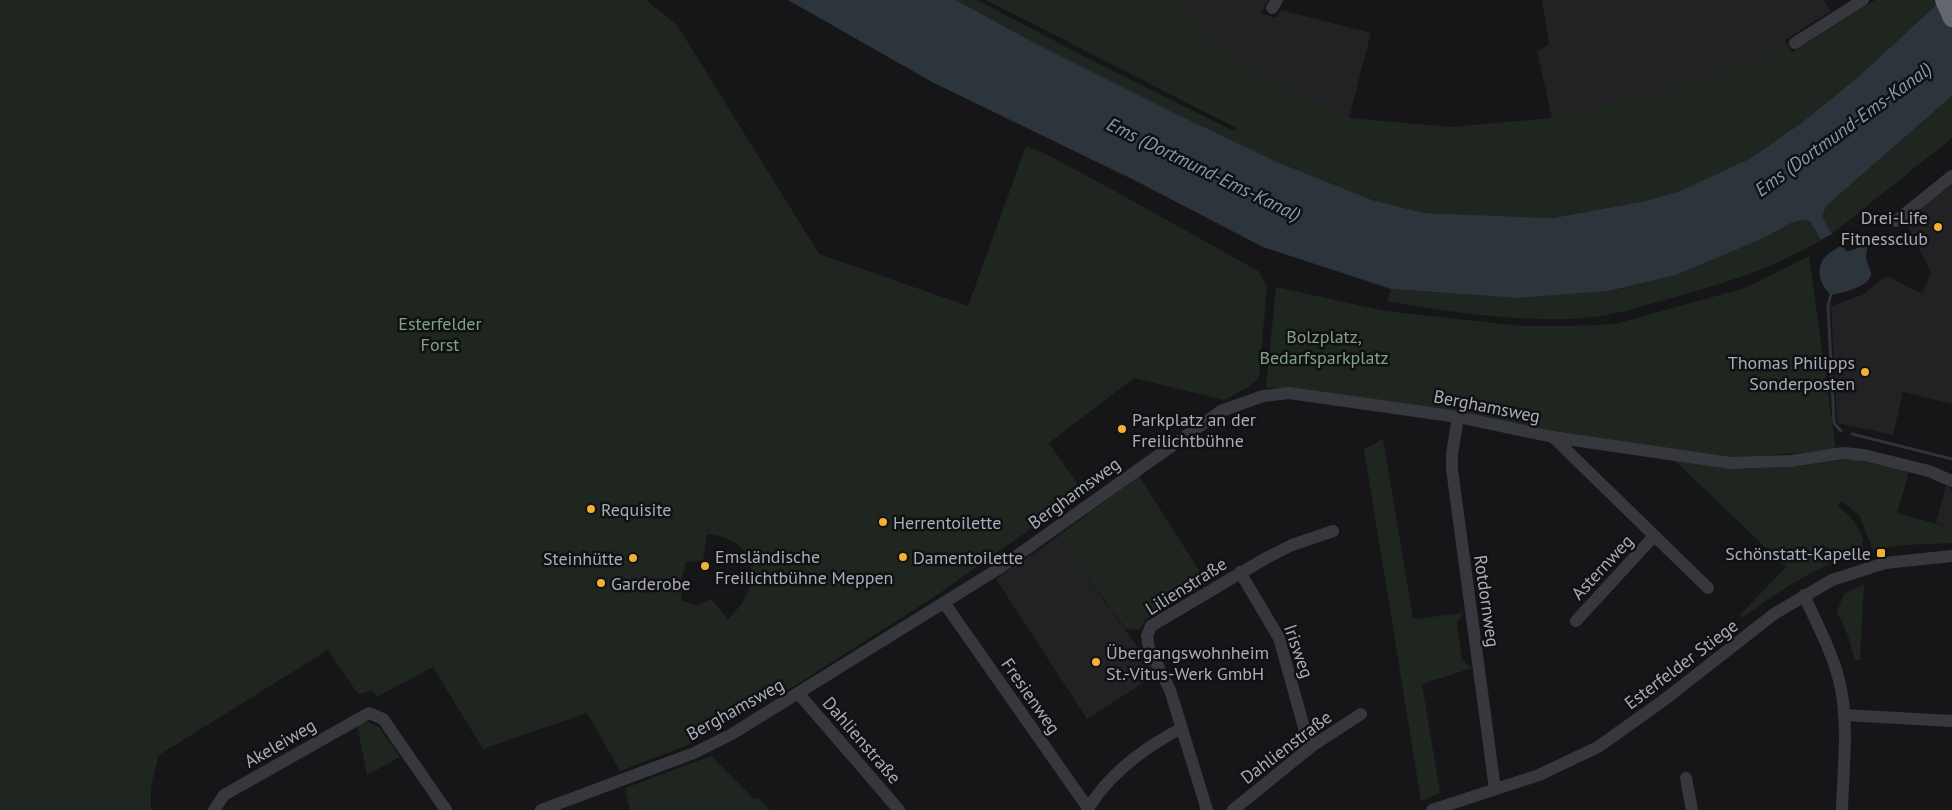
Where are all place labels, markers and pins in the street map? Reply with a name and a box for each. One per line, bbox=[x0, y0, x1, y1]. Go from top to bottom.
place label: Drei-Life Fitnessclub bbox=[1841, 206, 1928, 250]
marker: Drei-Life Fitnessclub bbox=[1932, 221, 1944, 233]
place label: Thomas Philipps Sonderposten bbox=[1728, 351, 1855, 395]
marker: Thomas Philipps Sonderposten bbox=[1859, 366, 1871, 378]
place label: Parkplatz an der Freilichtbühne bbox=[1132, 408, 1256, 452]
marker: Parkplatz an der Freilichtbühne bbox=[1116, 423, 1128, 435]
place label: Requisite bbox=[601, 498, 671, 521]
marker: Requisite bbox=[585, 503, 597, 515]
place label: Herrentoilette bbox=[893, 511, 1001, 534]
marker: Herrentoilette bbox=[877, 516, 889, 528]
place label: Schönstatt-Kapelle bbox=[1725, 542, 1871, 565]
place label: Emsländische Freilichtbühne Meppen bbox=[715, 545, 893, 589]
place label: Damentoilette bbox=[913, 546, 1023, 569]
place label: Steinhütte bbox=[543, 547, 623, 570]
marker: Schönstatt-Kapelle bbox=[1875, 547, 1887, 559]
marker: Damentoilette bbox=[897, 551, 909, 563]
marker: Steinhütte bbox=[627, 552, 639, 564]
marker: Emsländische Freilichtbühne Meppen bbox=[699, 560, 711, 572]
place label: Garderobe bbox=[611, 572, 691, 595]
marker: Garderobe bbox=[595, 577, 607, 589]
place label: Übergangswohnheim St.-Vitus-Werk GmbH bbox=[1106, 641, 1269, 685]
marker: Übergangswohnheim St.-Vitus-Werk GmbH bbox=[1090, 656, 1102, 668]

